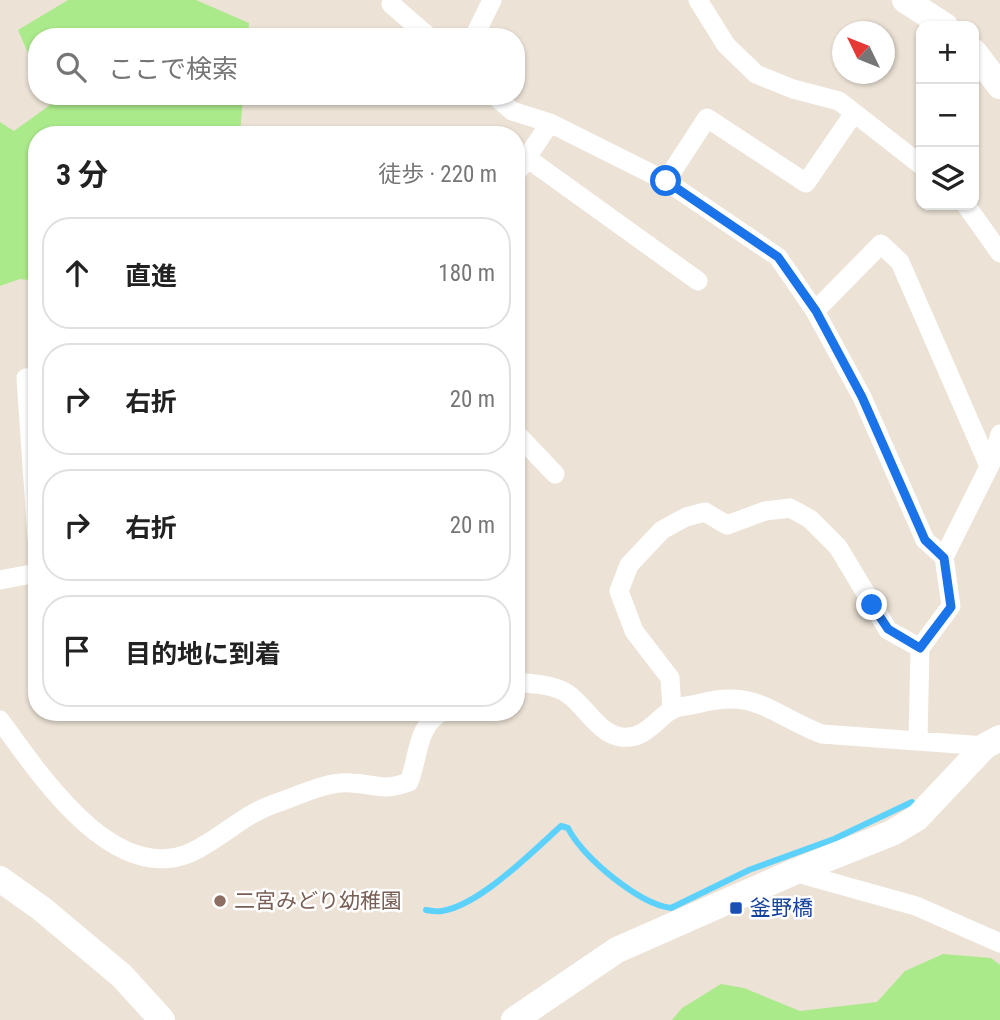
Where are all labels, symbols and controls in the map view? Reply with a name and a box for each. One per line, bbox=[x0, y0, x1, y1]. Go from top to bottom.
north arrow bbox=[832, 21, 895, 84]
map controls bbox=[916, 21, 979, 210]
button: + bbox=[916, 21, 979, 84]
search box bbox=[28, 28, 525, 105]
icon: search bbox=[52, 48, 90, 86]
text: ここで検索 bbox=[108, 54, 238, 84]
button: − bbox=[916, 84, 979, 147]
button: layers bbox=[916, 147, 979, 210]
text: 3 分 bbox=[56, 157, 108, 192]
text: 徒歩 · 220 m bbox=[378, 161, 497, 188]
route start bbox=[650, 165, 681, 196]
icon: ahead bbox=[58, 254, 96, 292]
text: 180 m bbox=[438, 260, 495, 287]
text: 直進 bbox=[125, 261, 177, 291]
icon: right bbox=[58, 380, 96, 418]
text: 20 m bbox=[450, 386, 495, 413]
text: 右折 bbox=[125, 387, 177, 417]
icon: right bbox=[58, 506, 96, 544]
text: 20 m bbox=[450, 512, 495, 539]
text: 右折 bbox=[125, 513, 177, 543]
route end bbox=[856, 589, 887, 620]
icon: arrive bbox=[58, 632, 96, 670]
text: 目的地に到着 bbox=[125, 639, 281, 669]
place label: 二宮みどり幼稚園 bbox=[234, 889, 402, 913]
marker: 二宮みどり幼稚園 bbox=[212, 893, 228, 909]
place label: 釜野橋 bbox=[750, 896, 813, 920]
marker: 釜野橋 bbox=[728, 900, 744, 916]

